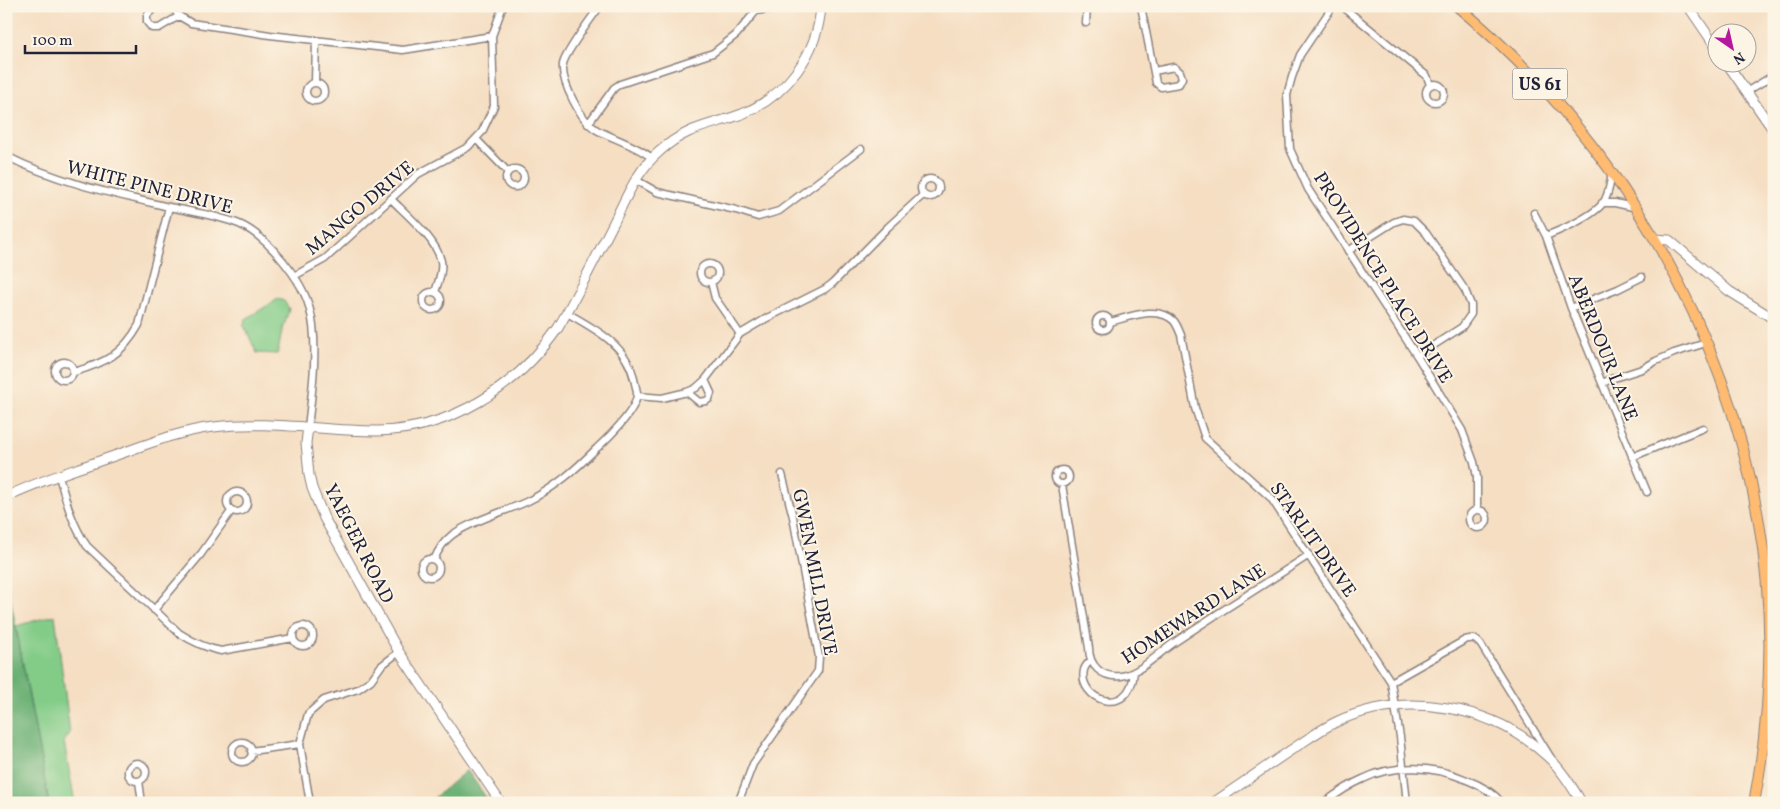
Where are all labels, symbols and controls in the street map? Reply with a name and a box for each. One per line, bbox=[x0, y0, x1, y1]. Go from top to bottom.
scale bar bbox=[25, 22, 136, 54]
north arrow bbox=[1708, 22, 1758, 72]
text: 100 m bbox=[32, 31, 72, 52]
text: N bbox=[1729, 47, 1748, 68]
road number: US 61 bbox=[1512, 68, 1568, 100]
street label: WHITE PINE DRIVE bbox=[64, 155, 235, 221]
street label: MANGO DRIVE bbox=[300, 155, 420, 262]
street label: PROVIDENCE PLACE DRIVE bbox=[1306, 167, 1458, 389]
street label: ABERDOUR LANE bbox=[1561, 270, 1644, 425]
street label: STARLIT DRIVE bbox=[1263, 477, 1362, 603]
street label: YAEGER ROAD bbox=[317, 480, 400, 608]
street label: GWEN MILL DRIVE bbox=[785, 487, 843, 658]
street label: HOMEWARD LANE bbox=[1117, 558, 1271, 671]

